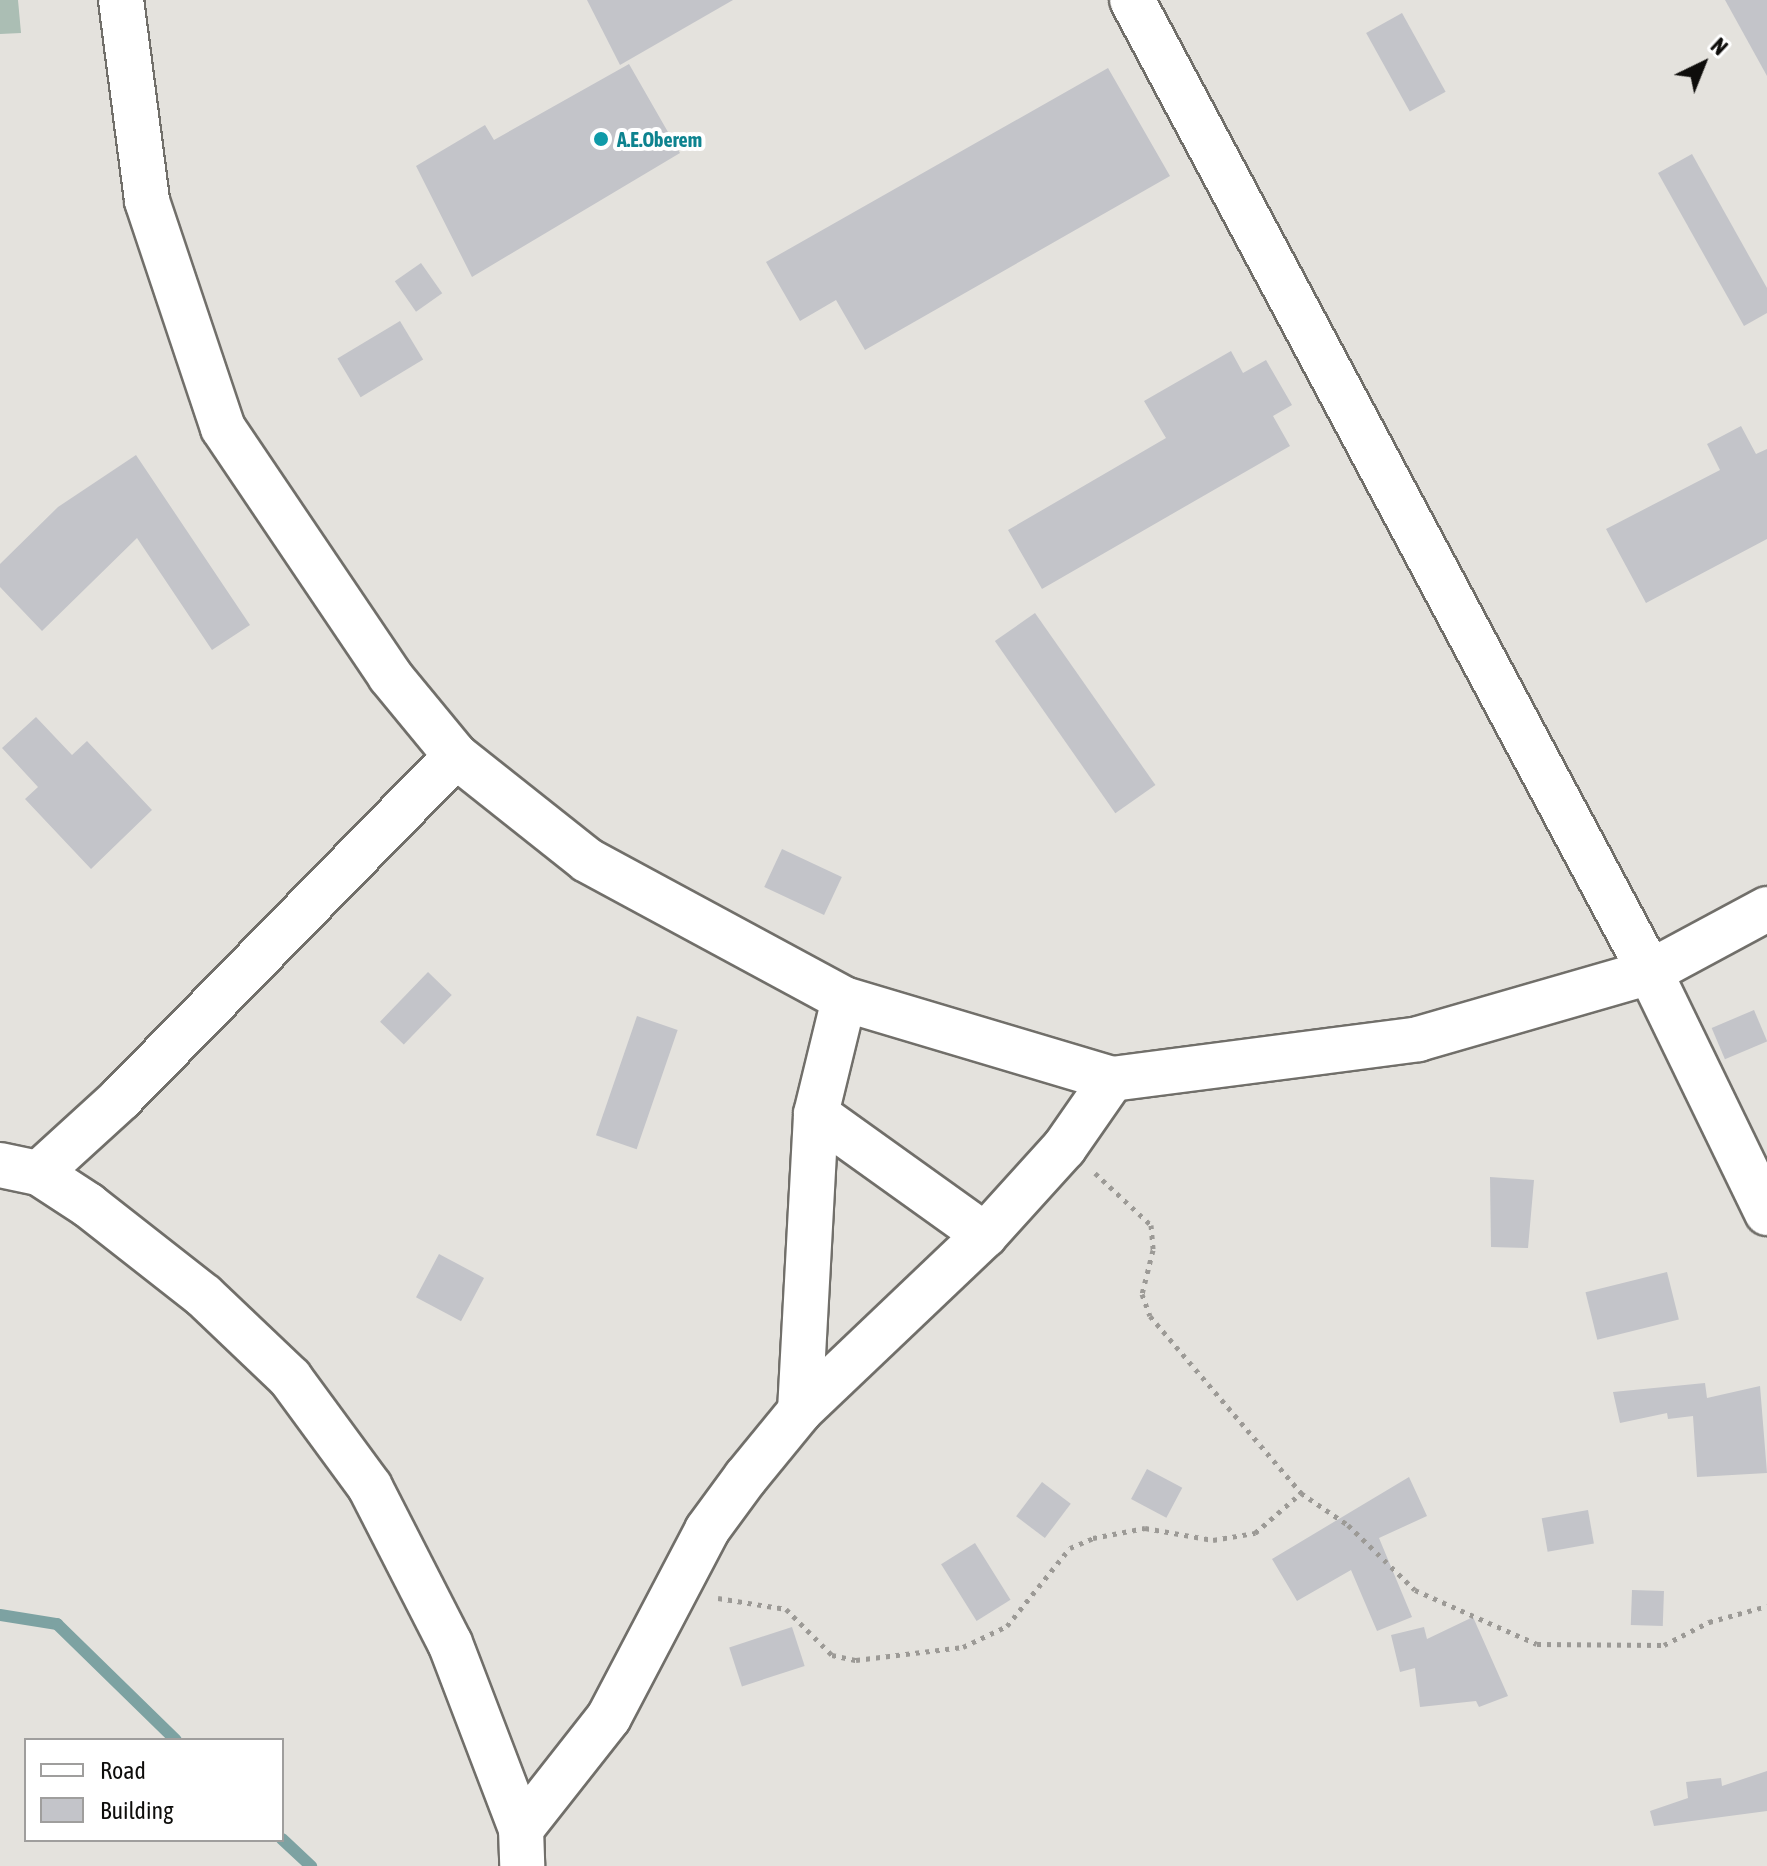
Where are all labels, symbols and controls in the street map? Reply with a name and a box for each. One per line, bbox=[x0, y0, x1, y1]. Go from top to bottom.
north arrow bbox=[1663, 24, 1743, 104]
text: N bbox=[1706, 33, 1733, 60]
place label: A.E.Oberem bbox=[617, 127, 702, 151]
marker: A.E.Oberem bbox=[592, 130, 610, 148]
legend bbox=[24, 1738, 284, 1842]
text: Road bbox=[100, 1757, 146, 1784]
text: Building bbox=[100, 1797, 173, 1824]

